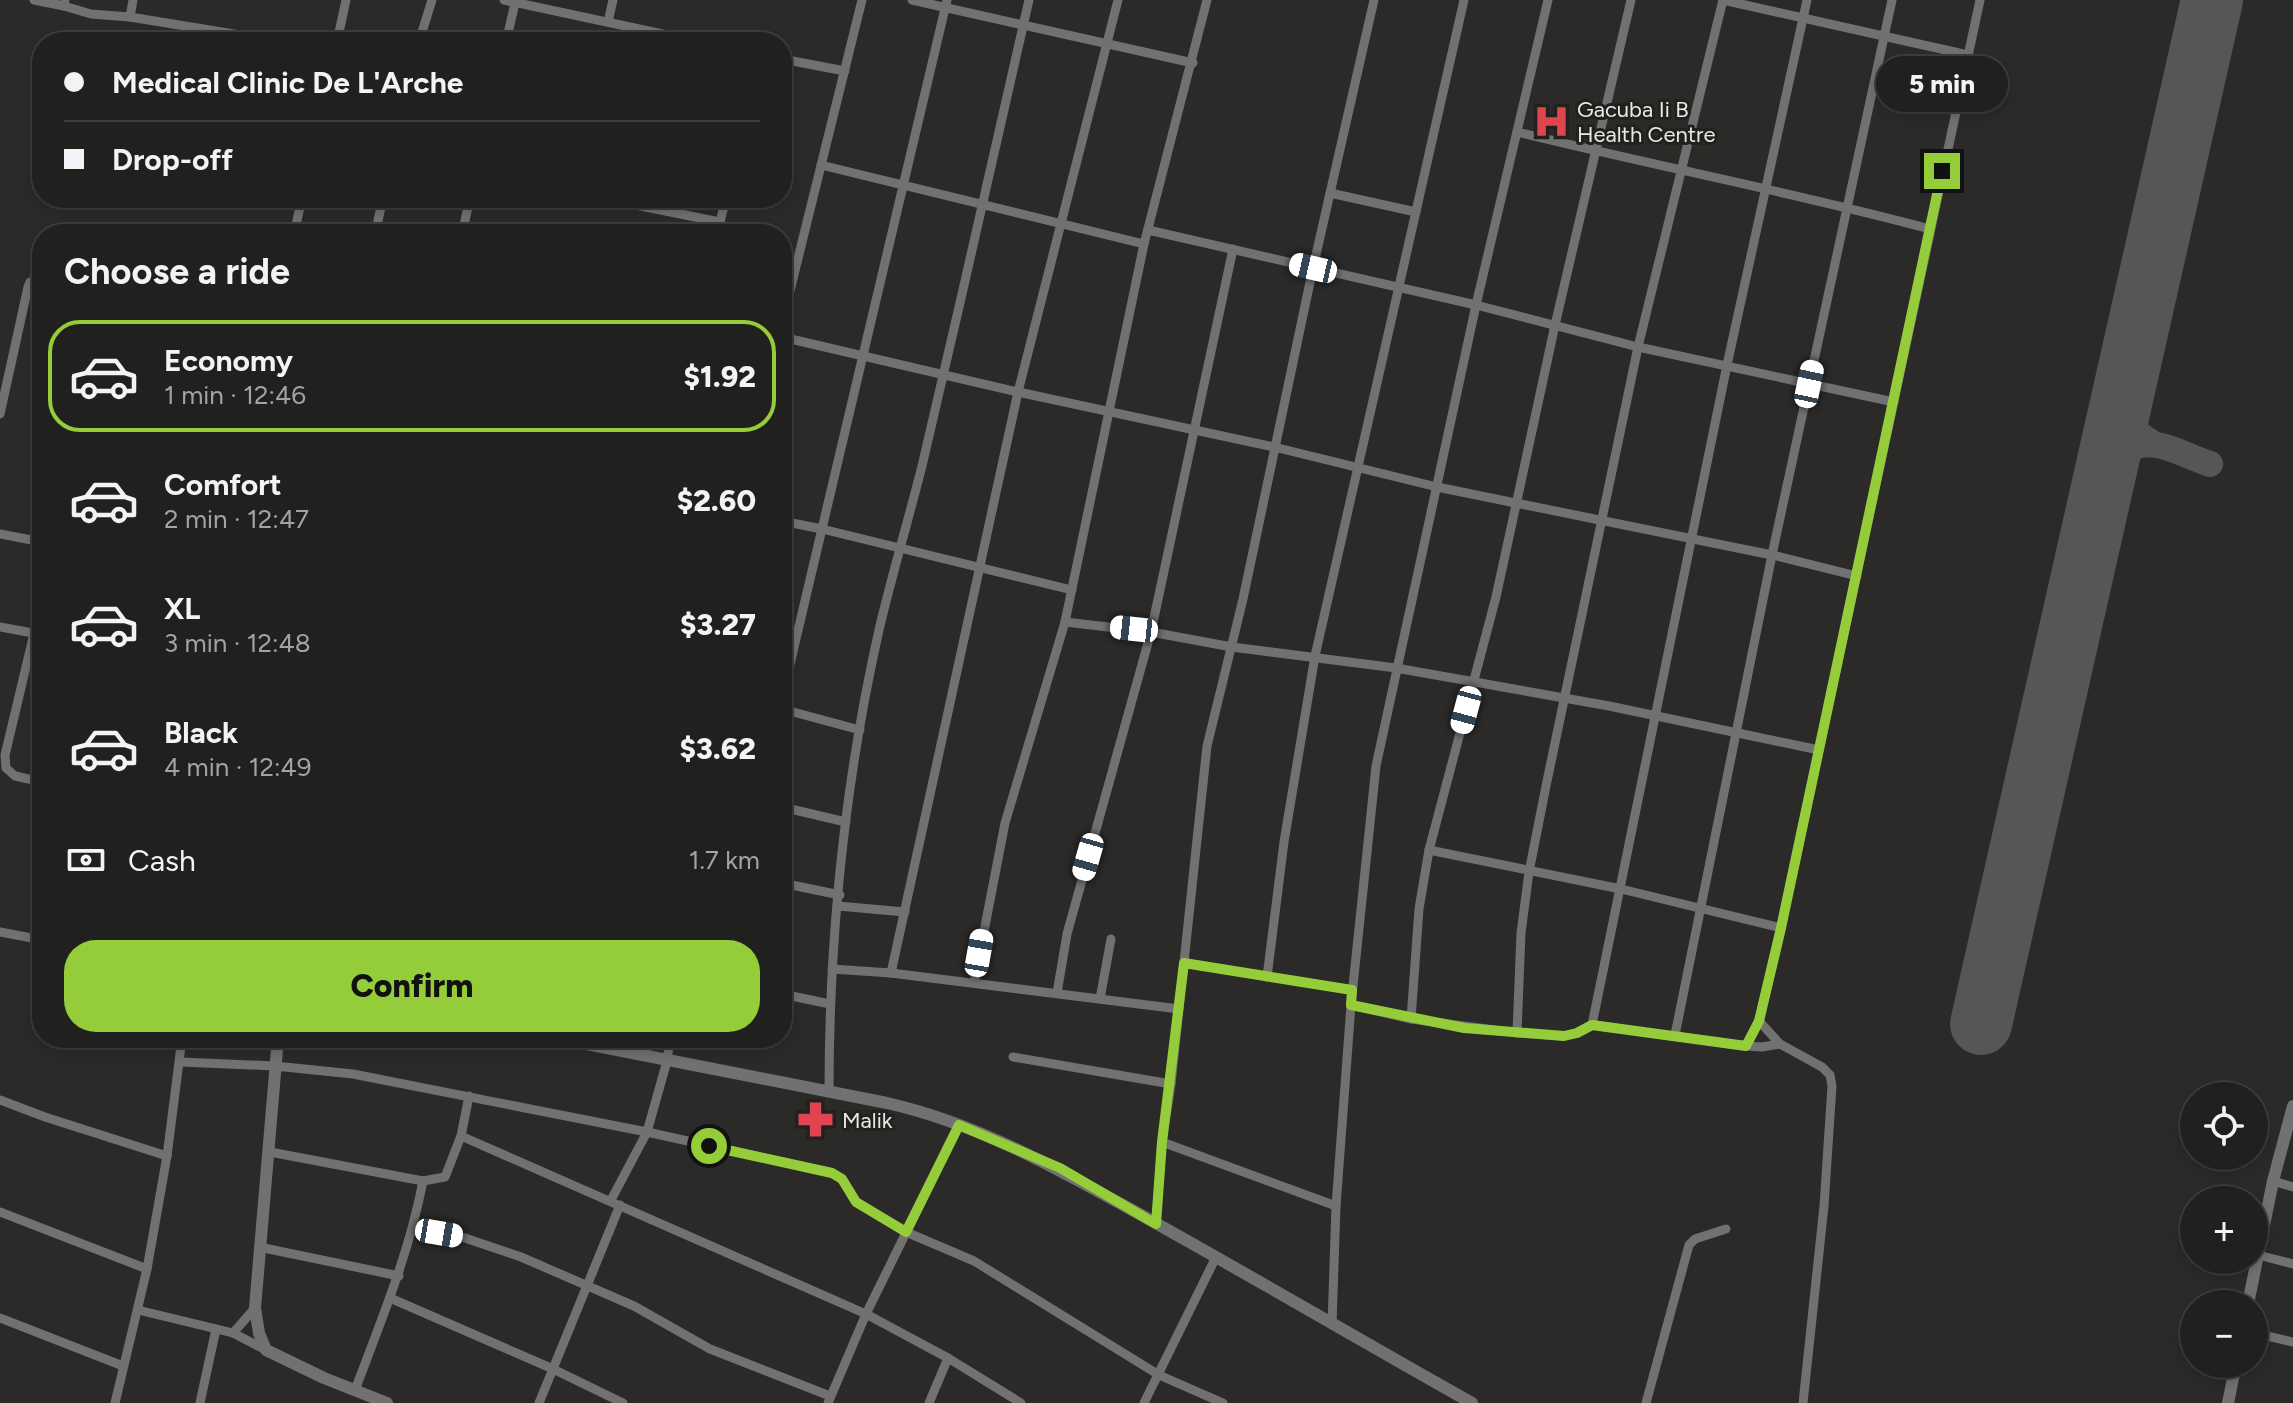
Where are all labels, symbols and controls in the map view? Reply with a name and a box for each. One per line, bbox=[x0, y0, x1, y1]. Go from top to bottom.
callout: 5 min bbox=[1876, 55, 2008, 111]
text: Medical Clinic De L'Arche bbox=[112, 64, 463, 101]
text: 5 min bbox=[1909, 68, 1975, 100]
place label: Gacuba Ii B Health Centre bbox=[1577, 96, 1716, 148]
hospital icon: Gacuba Ii B Health Centre bbox=[1532, 103, 1570, 141]
text: Drop-off bbox=[112, 141, 233, 178]
route end bbox=[1924, 153, 1960, 189]
text: Choose a ride bbox=[64, 250, 290, 293]
car bbox=[1287, 251, 1339, 285]
icon: car bbox=[68, 340, 140, 412]
text: Economy bbox=[164, 342, 293, 379]
text: $1.92 bbox=[683, 358, 756, 395]
car bbox=[1792, 358, 1826, 410]
text: 1 min · 12:46 bbox=[164, 379, 306, 411]
icon: car bbox=[68, 464, 140, 536]
text: Comfort bbox=[164, 466, 282, 503]
text: $2.60 bbox=[677, 482, 756, 519]
text: 2 min · 12:47 bbox=[164, 503, 309, 535]
icon: car bbox=[68, 588, 140, 660]
text: XL bbox=[164, 590, 200, 627]
text: $3.27 bbox=[680, 606, 756, 643]
car bbox=[1109, 615, 1159, 643]
text: 3 min · 12:48 bbox=[164, 627, 311, 659]
car bbox=[1448, 684, 1484, 736]
icon: car bbox=[68, 712, 140, 784]
text: Black bbox=[164, 714, 238, 751]
text: $3.62 bbox=[679, 730, 756, 767]
text: 4 min · 12:49 bbox=[164, 751, 311, 783]
car bbox=[1070, 831, 1106, 883]
icon: cash bbox=[64, 838, 108, 882]
text: Cash bbox=[128, 842, 196, 879]
text: 1.7 km bbox=[689, 844, 760, 876]
car bbox=[963, 927, 995, 979]
button: Confirm bbox=[64, 940, 760, 1032]
map controls bbox=[2180, 1082, 2268, 1378]
button: locate bbox=[2180, 1082, 2268, 1170]
pharmacy icon: Malik bbox=[797, 1101, 835, 1139]
place label: Malik bbox=[842, 1107, 893, 1134]
route start bbox=[691, 1128, 727, 1164]
button: + bbox=[2180, 1186, 2268, 1274]
car bbox=[413, 1217, 465, 1249]
button: − bbox=[2180, 1290, 2268, 1378]

